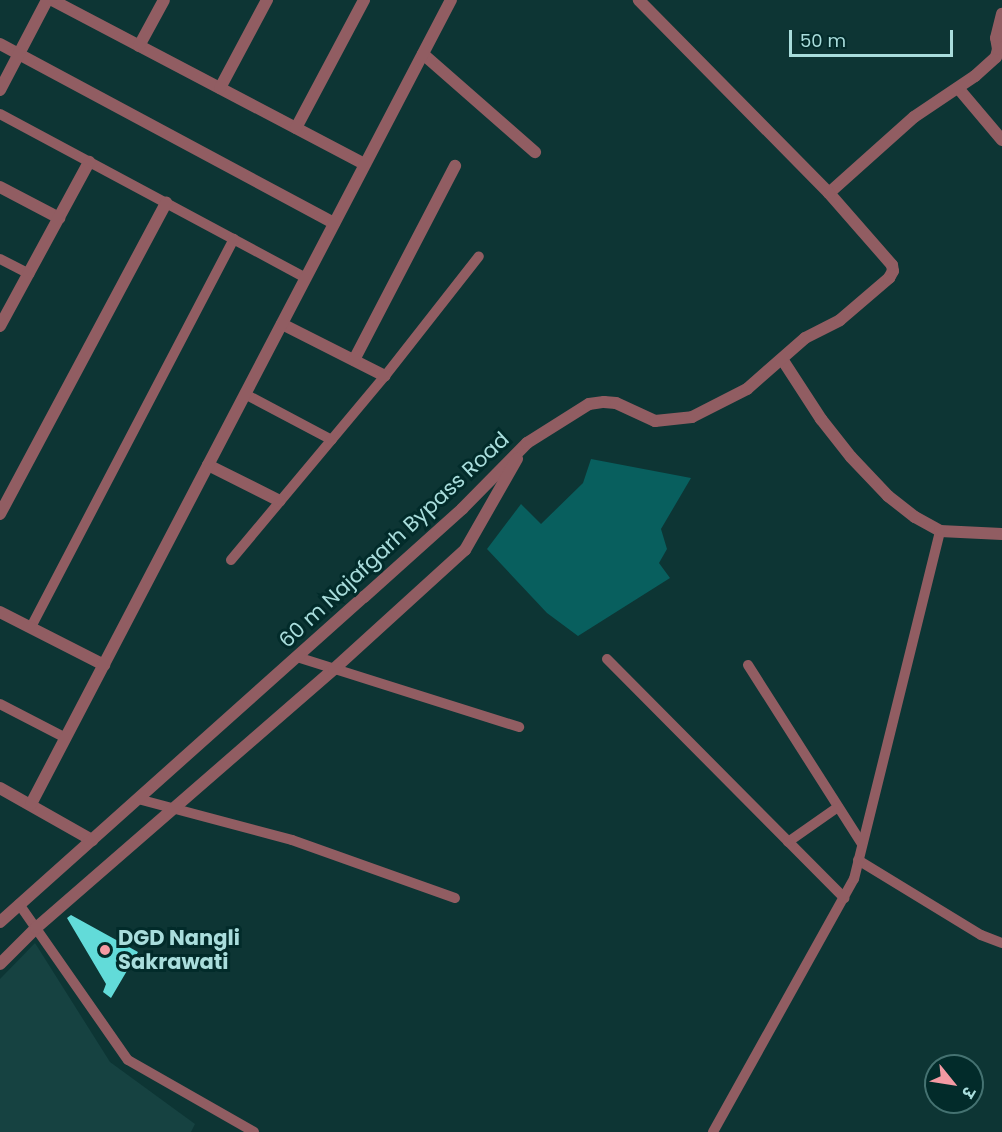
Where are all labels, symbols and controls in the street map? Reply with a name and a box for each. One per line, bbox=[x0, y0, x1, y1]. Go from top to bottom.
scale bar bbox=[792, 18, 956, 56]
text: 50 m bbox=[800, 28, 846, 53]
street label: 60 m Najafgarh Bypass Road bbox=[274, 427, 514, 653]
place label: DGD Nangli Sakrawati bbox=[118, 925, 240, 975]
marker: DGD Nangli Sakrawati bbox=[96, 941, 114, 959]
north arrow bbox=[924, 1054, 984, 1114]
text: उ bbox=[956, 1083, 981, 1102]

